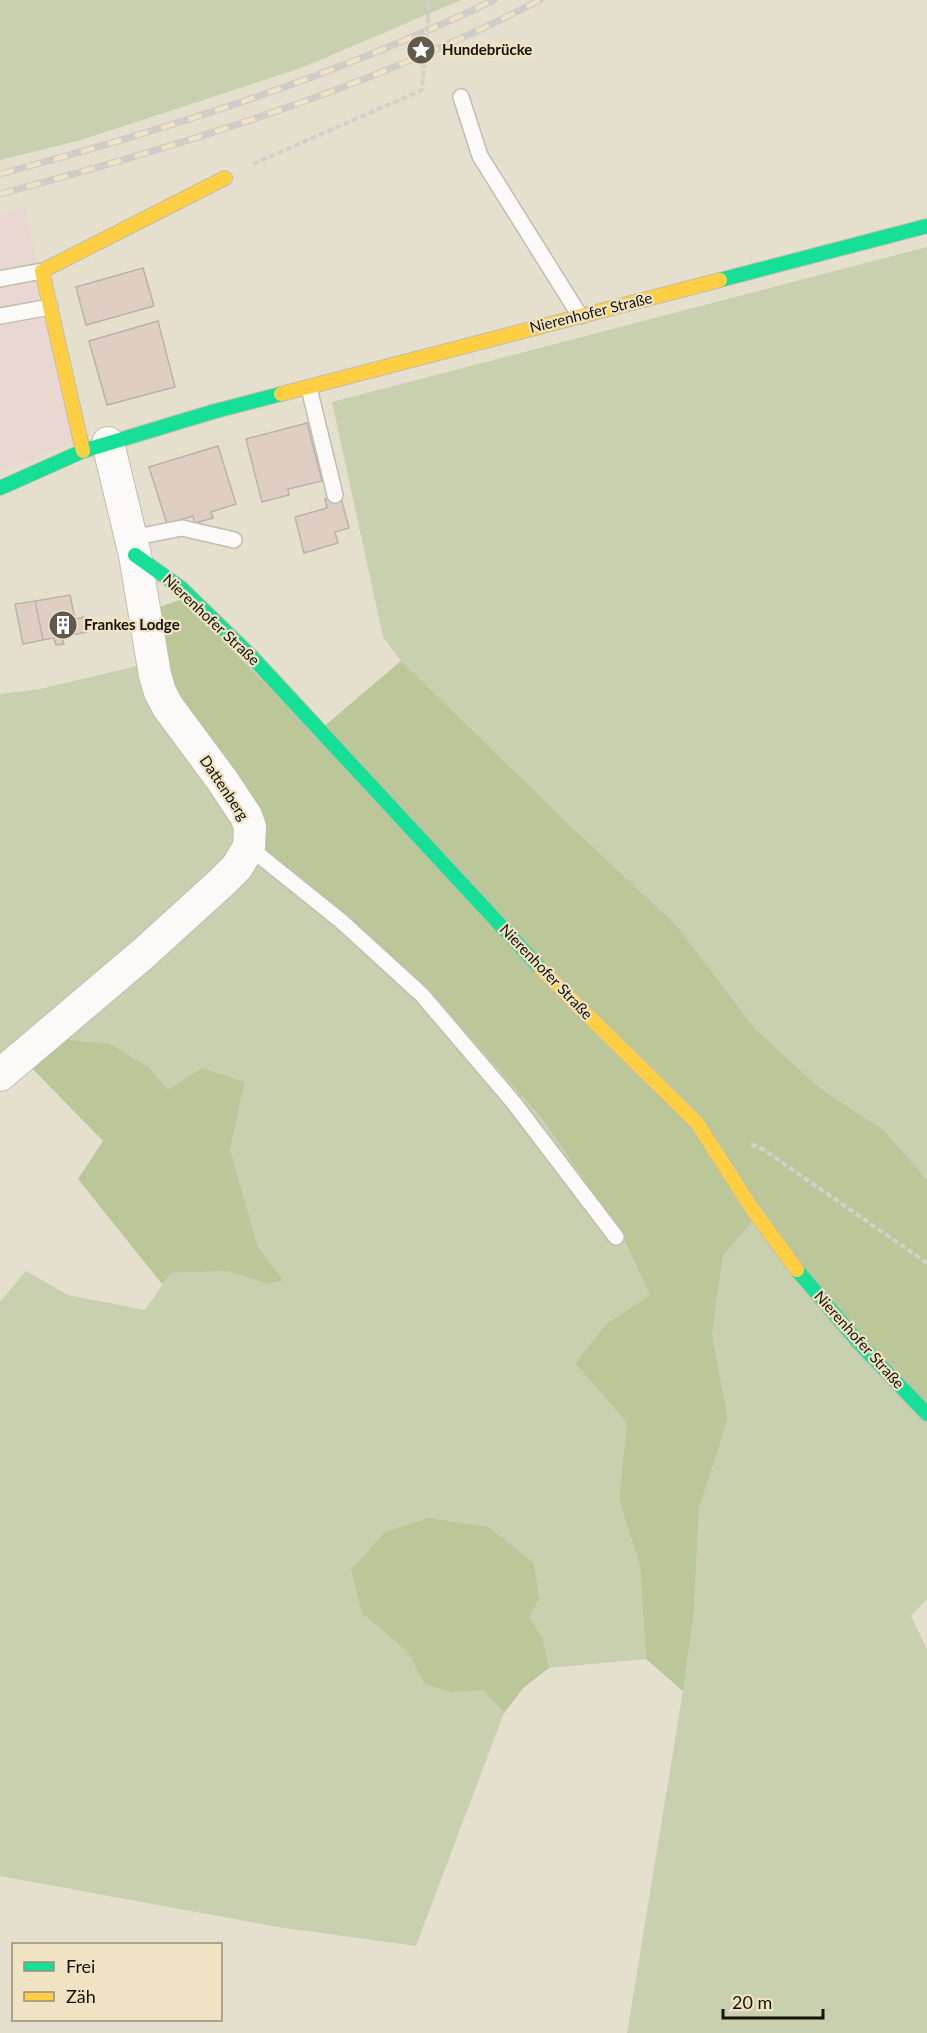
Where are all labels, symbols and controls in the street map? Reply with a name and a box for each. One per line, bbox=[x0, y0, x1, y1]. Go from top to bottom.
place icon: Hundebrücke bbox=[405, 34, 437, 66]
place label: Hundebrücke bbox=[442, 40, 532, 58]
street label: Nierenhofer Straße bbox=[528, 288, 654, 336]
street label: Nierenhofer Straße bbox=[160, 570, 264, 669]
building icon: Frankes Lodge bbox=[47, 609, 79, 641]
place label: Frankes Lodge bbox=[84, 615, 180, 633]
street label: Dattenberg bbox=[197, 752, 253, 824]
street label: Nierenhofer Straße bbox=[497, 920, 597, 1023]
street label: Nierenhofer Straße bbox=[811, 1287, 908, 1392]
legend bbox=[12, 1943, 222, 2021]
text: Frei bbox=[66, 1955, 95, 1977]
scale bar bbox=[723, 1982, 824, 2020]
text: Zäh bbox=[66, 1985, 96, 2007]
text: 20 m bbox=[732, 1991, 772, 2013]

